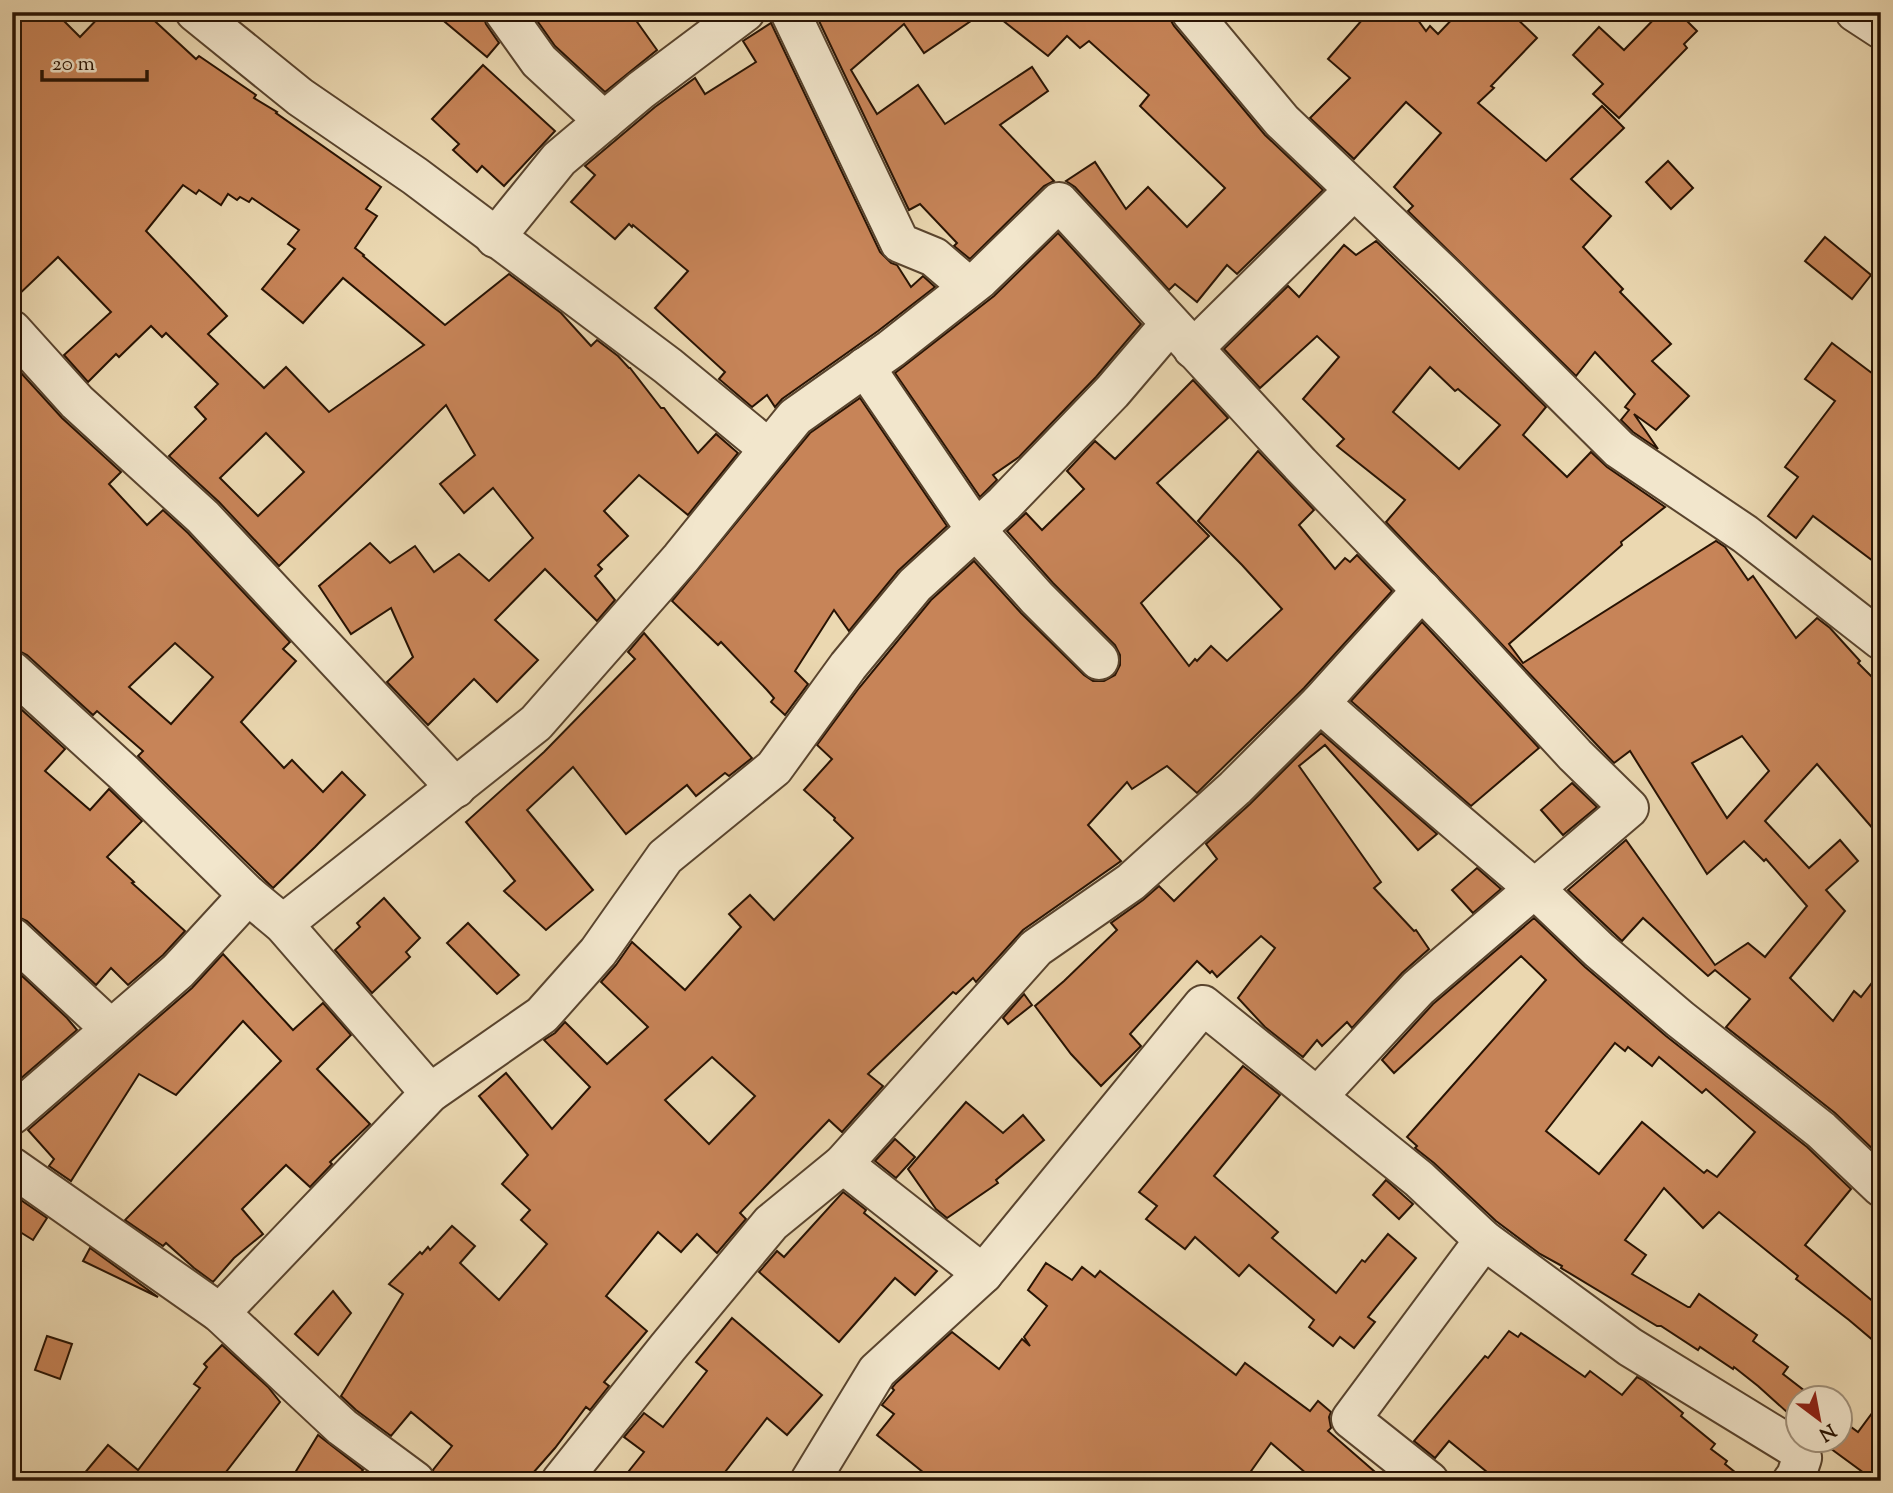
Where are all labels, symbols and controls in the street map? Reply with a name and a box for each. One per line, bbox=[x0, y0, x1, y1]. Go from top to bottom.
scale bar bbox=[42, 38, 147, 82]
text: 20 m bbox=[52, 50, 95, 80]
north arrow bbox=[1784, 1384, 1854, 1454]
text: N bbox=[1813, 1416, 1840, 1447]

